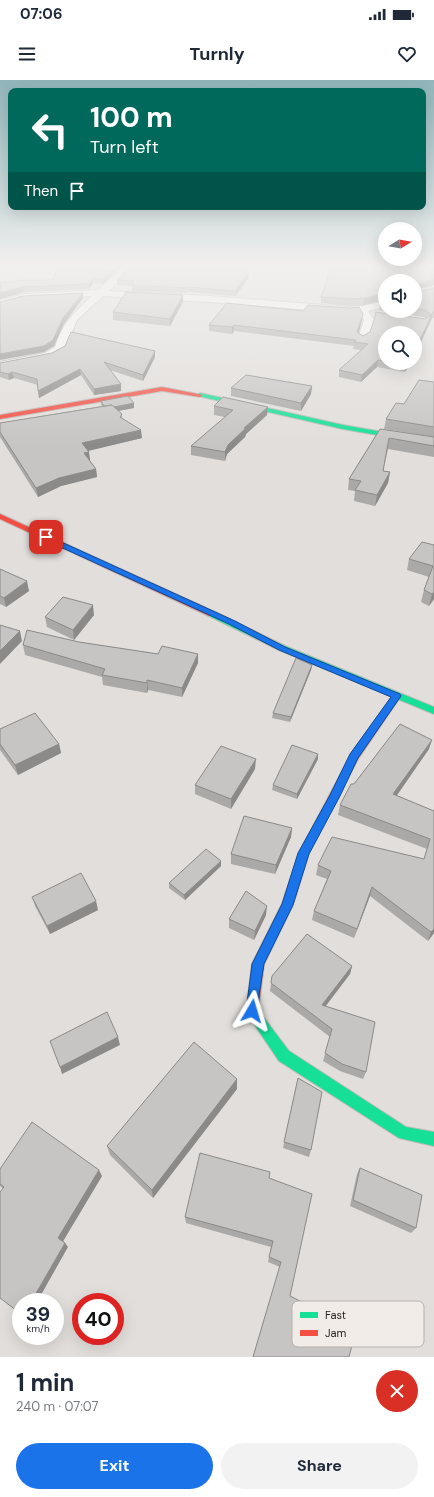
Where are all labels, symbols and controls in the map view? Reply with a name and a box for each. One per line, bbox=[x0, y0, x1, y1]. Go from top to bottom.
text: 07:06 bbox=[20, 4, 62, 24]
text: Turnly bbox=[189, 42, 245, 66]
icon: menu bbox=[16, 43, 38, 65]
icon: heart bbox=[396, 43, 418, 65]
text: 100 m bbox=[90, 99, 173, 136]
icon: left bbox=[24, 104, 76, 156]
text: Turn left bbox=[90, 135, 159, 159]
icon: arrive bbox=[66, 180, 88, 202]
text: Then bbox=[24, 181, 58, 201]
north arrow bbox=[378, 222, 422, 266]
map controls bbox=[378, 222, 422, 370]
button: sound bbox=[378, 274, 422, 318]
button: search bbox=[378, 326, 422, 370]
pin bbox=[29, 520, 63, 554]
icon: arrive bbox=[35, 526, 57, 548]
position arrow bbox=[231, 990, 273, 1032]
speed limit sign: 40 bbox=[72, 1293, 124, 1345]
text: 39 bbox=[26, 1301, 50, 1327]
legend bbox=[292, 1301, 424, 1347]
text: Fast bbox=[325, 1308, 346, 1322]
text: km/h bbox=[26, 1322, 50, 1335]
text: Jam bbox=[325, 1326, 346, 1340]
text: 1 min bbox=[16, 1367, 74, 1398]
button: close bbox=[376, 1370, 418, 1412]
text: 240 m · 07:07 bbox=[16, 1398, 99, 1415]
button: Exit bbox=[16, 1443, 213, 1489]
button: Share bbox=[221, 1443, 418, 1489]

